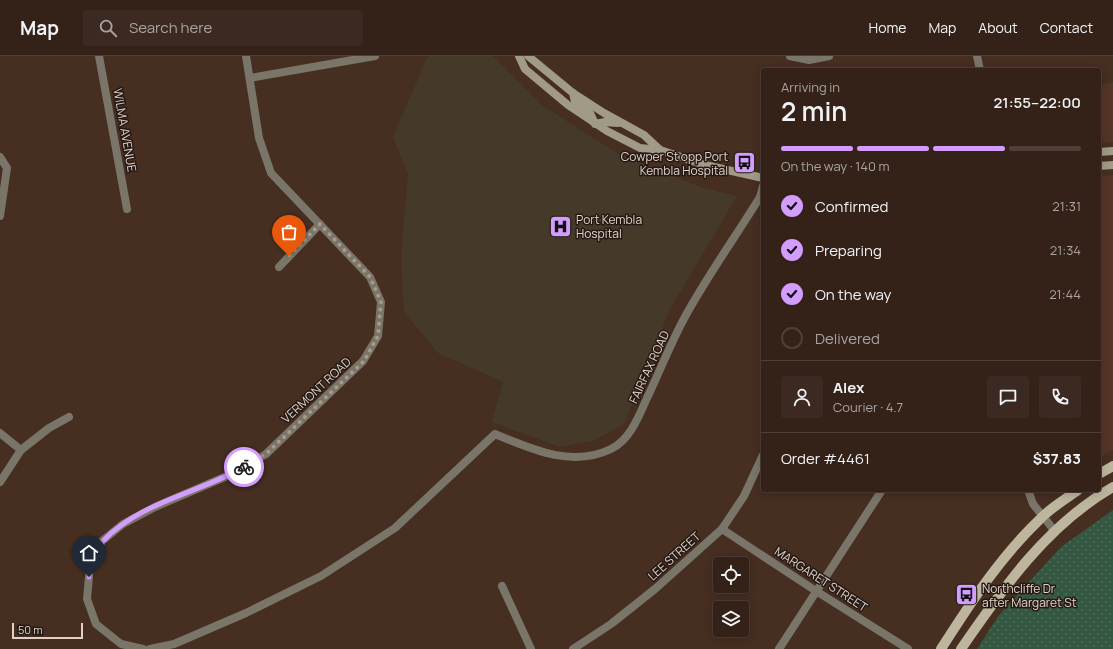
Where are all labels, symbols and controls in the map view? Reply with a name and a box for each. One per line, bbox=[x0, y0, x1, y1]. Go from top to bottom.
search box bbox=[83, 10, 363, 46]
text: Map bbox=[20, 15, 59, 41]
icon: search bbox=[97, 17, 119, 39]
text: Search here bbox=[129, 17, 212, 38]
text: Home bbox=[869, 18, 906, 37]
text: Map bbox=[928, 18, 956, 37]
text: About bbox=[978, 18, 1018, 37]
text: Contact bbox=[1040, 18, 1093, 37]
text: Arriving in bbox=[781, 78, 840, 96]
street label: WILMA AVENUE bbox=[109, 87, 141, 173]
text: 21:55–22:00 bbox=[994, 92, 1081, 113]
text: 2 min bbox=[781, 93, 847, 129]
place label: Cowper St opp Port Kembla Hospital bbox=[621, 148, 728, 179]
bus stop icon: Cowper St opp Port Kembla Hospital bbox=[731, 150, 757, 176]
text: On the way · 140 m bbox=[781, 157, 890, 175]
icon: check bbox=[781, 195, 803, 217]
text: Confirmed bbox=[815, 196, 888, 217]
text: 21:31 bbox=[1052, 197, 1081, 215]
place label: Port Kembla Hospital bbox=[576, 211, 642, 242]
hospital icon: Port Kembla Hospital bbox=[548, 213, 574, 239]
pin bbox=[272, 215, 306, 256]
icon: bag bbox=[278, 221, 300, 243]
icon: check bbox=[781, 239, 803, 261]
text: Preparing bbox=[815, 240, 882, 261]
text: 21:34 bbox=[1050, 241, 1081, 259]
icon: check bbox=[781, 283, 803, 305]
text: On the way bbox=[815, 284, 891, 305]
text: 21:44 bbox=[1049, 285, 1081, 303]
street label: FAIRFAX ROAD bbox=[625, 328, 673, 406]
text: Delivered bbox=[815, 328, 880, 349]
street label: VERMONT ROAD bbox=[277, 353, 355, 427]
button: person bbox=[781, 376, 823, 418]
button: chat bbox=[987, 376, 1029, 418]
button: phone bbox=[1039, 376, 1081, 418]
text: Alex bbox=[833, 377, 864, 398]
text: Courier · 4.7 bbox=[833, 398, 903, 416]
courier bbox=[224, 447, 264, 487]
text: Order #4461 bbox=[781, 448, 870, 469]
text: $37.83 bbox=[1033, 448, 1081, 469]
icon: bike bbox=[233, 456, 255, 478]
street label: LEE STREET bbox=[644, 527, 705, 584]
pin bbox=[72, 536, 106, 577]
icon: home bbox=[78, 542, 100, 564]
street label: MARGARET STREET bbox=[771, 543, 871, 616]
map controls bbox=[713, 557, 749, 637]
button: locate bbox=[713, 557, 749, 593]
place label: Northcliffe Dr after Margaret St bbox=[982, 580, 1077, 611]
bus stop icon: Northcliffe Dr after Margaret St bbox=[953, 582, 979, 608]
button: layers bbox=[713, 601, 749, 637]
scale bar bbox=[12, 621, 83, 640]
text: 50 m bbox=[18, 622, 43, 637]

